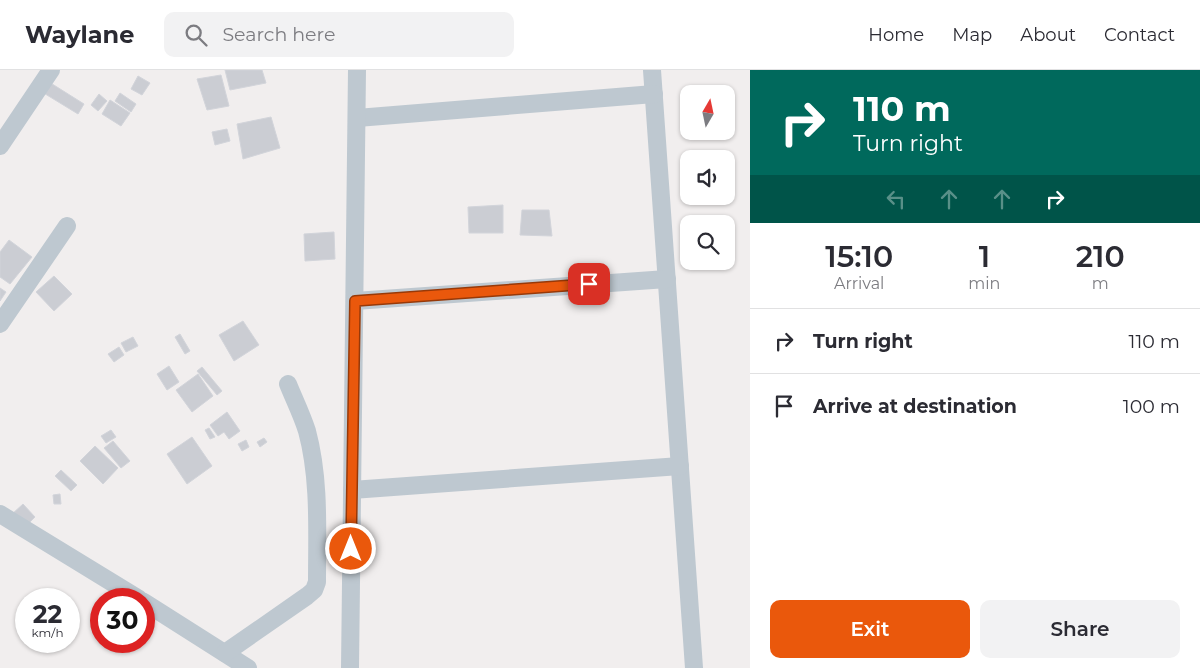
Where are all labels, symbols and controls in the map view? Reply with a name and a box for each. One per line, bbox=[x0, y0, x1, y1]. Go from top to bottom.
search box bbox=[164, 12, 514, 57]
text: Waylane bbox=[25, 20, 134, 49]
icon: search bbox=[182, 21, 210, 49]
text: Search here bbox=[222, 23, 335, 46]
text: Home bbox=[868, 24, 924, 46]
text: Map bbox=[952, 24, 992, 46]
text: About bbox=[1020, 24, 1076, 46]
text: Contact bbox=[1104, 24, 1175, 46]
north arrow bbox=[680, 85, 735, 140]
map controls bbox=[680, 85, 735, 270]
text: 110 m bbox=[853, 87, 951, 130]
icon: right bbox=[770, 90, 835, 155]
text: Turn right bbox=[853, 130, 963, 157]
button: sound bbox=[680, 150, 735, 205]
icon: left bbox=[882, 185, 910, 213]
icon: ahead bbox=[935, 185, 963, 213]
icon: ahead bbox=[988, 185, 1016, 213]
icon: right bbox=[1041, 185, 1069, 213]
button: search bbox=[680, 215, 735, 270]
text: 15:10 bbox=[825, 238, 893, 275]
text: 1 bbox=[979, 238, 990, 275]
text: 210 bbox=[1076, 238, 1125, 275]
pin bbox=[568, 263, 610, 305]
icon: arrive bbox=[575, 270, 603, 298]
text: Arrival bbox=[834, 274, 884, 293]
text: min bbox=[968, 274, 1000, 293]
text: m bbox=[1092, 274, 1109, 293]
icon: right bbox=[770, 327, 798, 355]
text: Turn right bbox=[813, 330, 913, 353]
text: 110 m bbox=[1129, 330, 1180, 353]
icon: arrive bbox=[770, 392, 798, 420]
text: Arrive at destination bbox=[813, 395, 1017, 418]
text: 100 m bbox=[1123, 395, 1180, 418]
position arrow bbox=[324, 522, 376, 574]
speed limit sign: 30 bbox=[90, 588, 155, 653]
text: 22 bbox=[33, 599, 62, 629]
button: Exit bbox=[770, 600, 970, 658]
button: Share bbox=[980, 600, 1180, 658]
text: km/h bbox=[31, 625, 64, 640]

